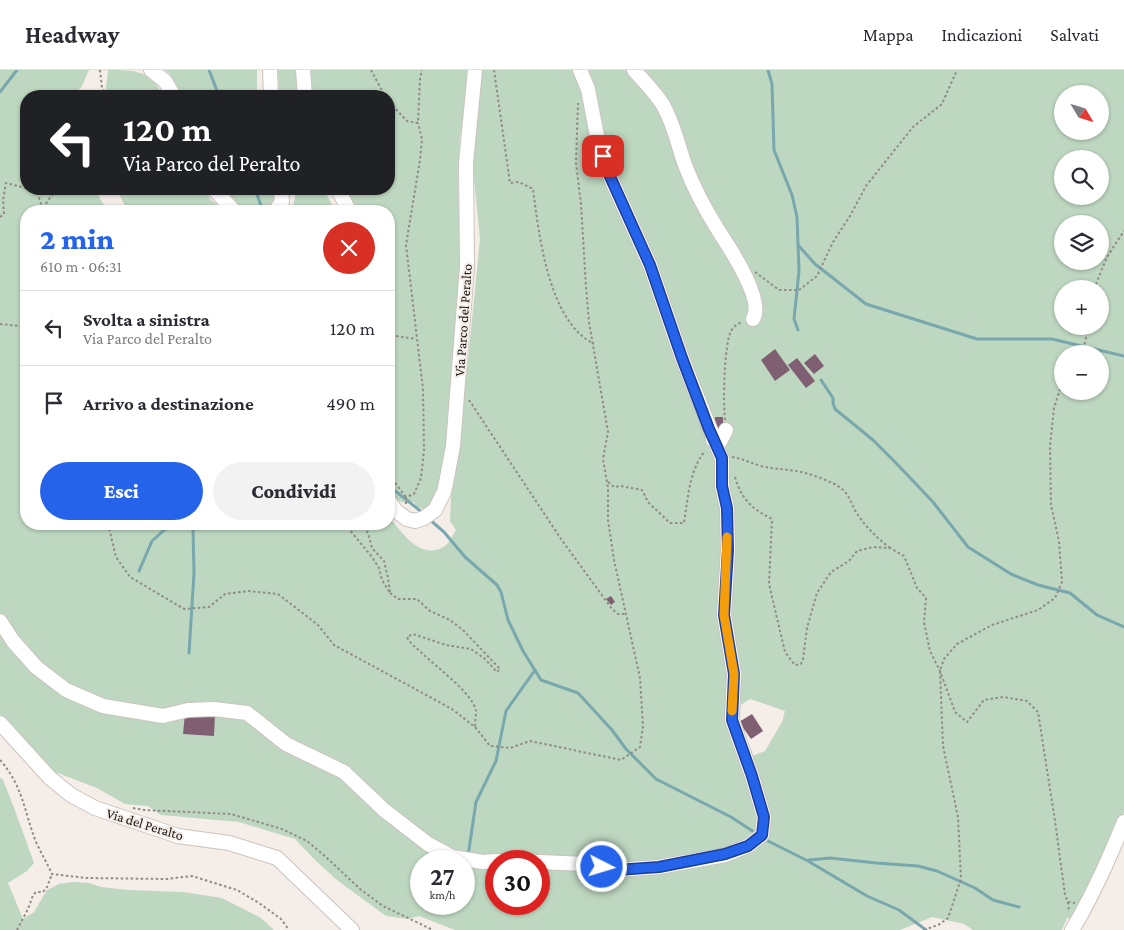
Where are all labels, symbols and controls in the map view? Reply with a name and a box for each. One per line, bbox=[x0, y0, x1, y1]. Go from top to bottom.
text: Headway bbox=[25, 21, 119, 48]
text: Mappa bbox=[863, 25, 914, 45]
text: Indicazioni bbox=[942, 25, 1022, 45]
text: Salvati bbox=[1050, 25, 1099, 45]
north arrow bbox=[1054, 85, 1109, 140]
map controls bbox=[1054, 85, 1109, 400]
icon: left bbox=[40, 110, 105, 175]
text: 120 m bbox=[123, 110, 212, 149]
pin bbox=[582, 135, 624, 177]
icon: arrive bbox=[589, 142, 617, 170]
button: search bbox=[1054, 150, 1109, 205]
text: Via Parco del Peralto bbox=[123, 151, 300, 176]
button: layers bbox=[1054, 215, 1109, 270]
text: 2 min bbox=[40, 222, 114, 255]
button: close bbox=[323, 222, 375, 274]
text: 610 m · 06:31 bbox=[40, 258, 122, 275]
street label: Via Parco del Peralto bbox=[451, 263, 475, 377]
button: + bbox=[1054, 280, 1109, 335]
text: Svolta a sinistra bbox=[83, 309, 210, 330]
icon: left bbox=[40, 314, 68, 342]
text: 120 m bbox=[330, 318, 375, 339]
text: Via Parco del Peralto bbox=[83, 330, 212, 347]
button: − bbox=[1054, 345, 1109, 400]
icon: arrive bbox=[40, 389, 68, 417]
text: Arrivo a destinazione bbox=[83, 393, 254, 414]
text: 490 m bbox=[326, 393, 375, 414]
button: Esci bbox=[40, 462, 203, 520]
button: Condividi bbox=[213, 462, 375, 520]
street label: Via del Peralto bbox=[105, 805, 185, 843]
position arrow bbox=[575, 840, 627, 892]
speed limit sign: 30 bbox=[485, 850, 550, 915]
text: 27 bbox=[430, 863, 455, 890]
text: km/h bbox=[430, 888, 455, 902]

